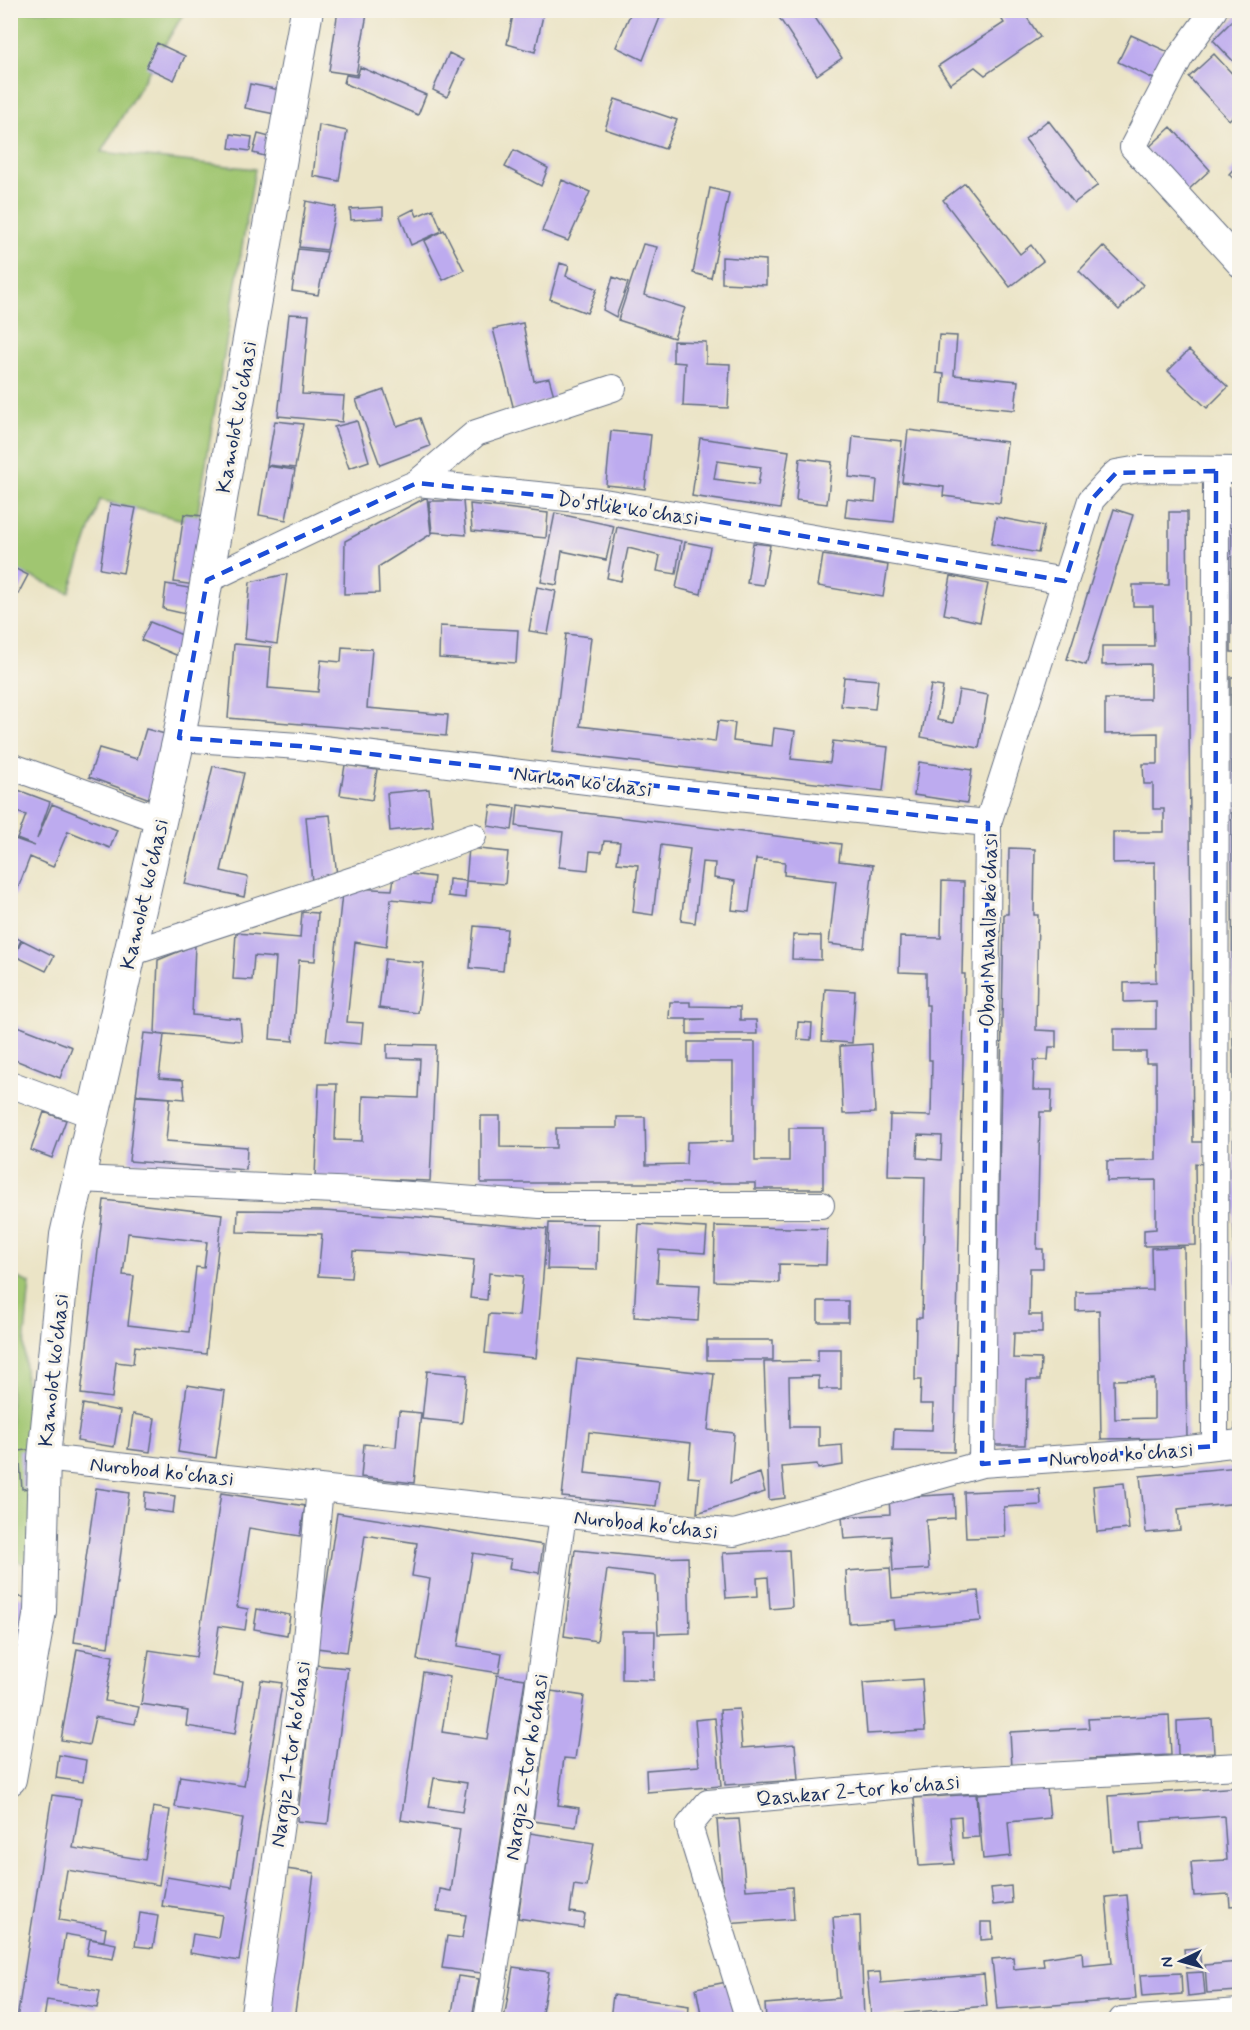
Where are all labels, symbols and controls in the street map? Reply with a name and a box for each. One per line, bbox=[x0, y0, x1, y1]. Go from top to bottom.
street label: Kamolot koʻchasi bbox=[210, 339, 264, 495]
street label: Do'stlik ko'chasi bbox=[555, 485, 700, 533]
street label: Nurhon ko'chasi bbox=[512, 760, 654, 804]
street label: Kamolot koʻchasi bbox=[114, 816, 176, 972]
street label: Obod Mahalla ko‘chasi bbox=[973, 833, 1005, 1027]
street label: Kamolot koʻchasi bbox=[32, 1292, 76, 1448]
street label: Nurobod koʻchasi bbox=[1048, 1436, 1194, 1474]
street label: Nurobod koʻchasi bbox=[89, 1451, 235, 1493]
street label: Nurobod koʻchasi bbox=[573, 1504, 719, 1546]
street label: Nargiz 1-tor ko‘chasi bbox=[264, 1659, 319, 1849]
street label: Nargiz 2-tor ko‘chasi bbox=[498, 1672, 557, 1863]
street label: Qashkar 2-tor koʼchasi bbox=[755, 1768, 961, 1814]
north arrow bbox=[1151, 1931, 1211, 1991]
text: N bbox=[1157, 1956, 1178, 1968]

